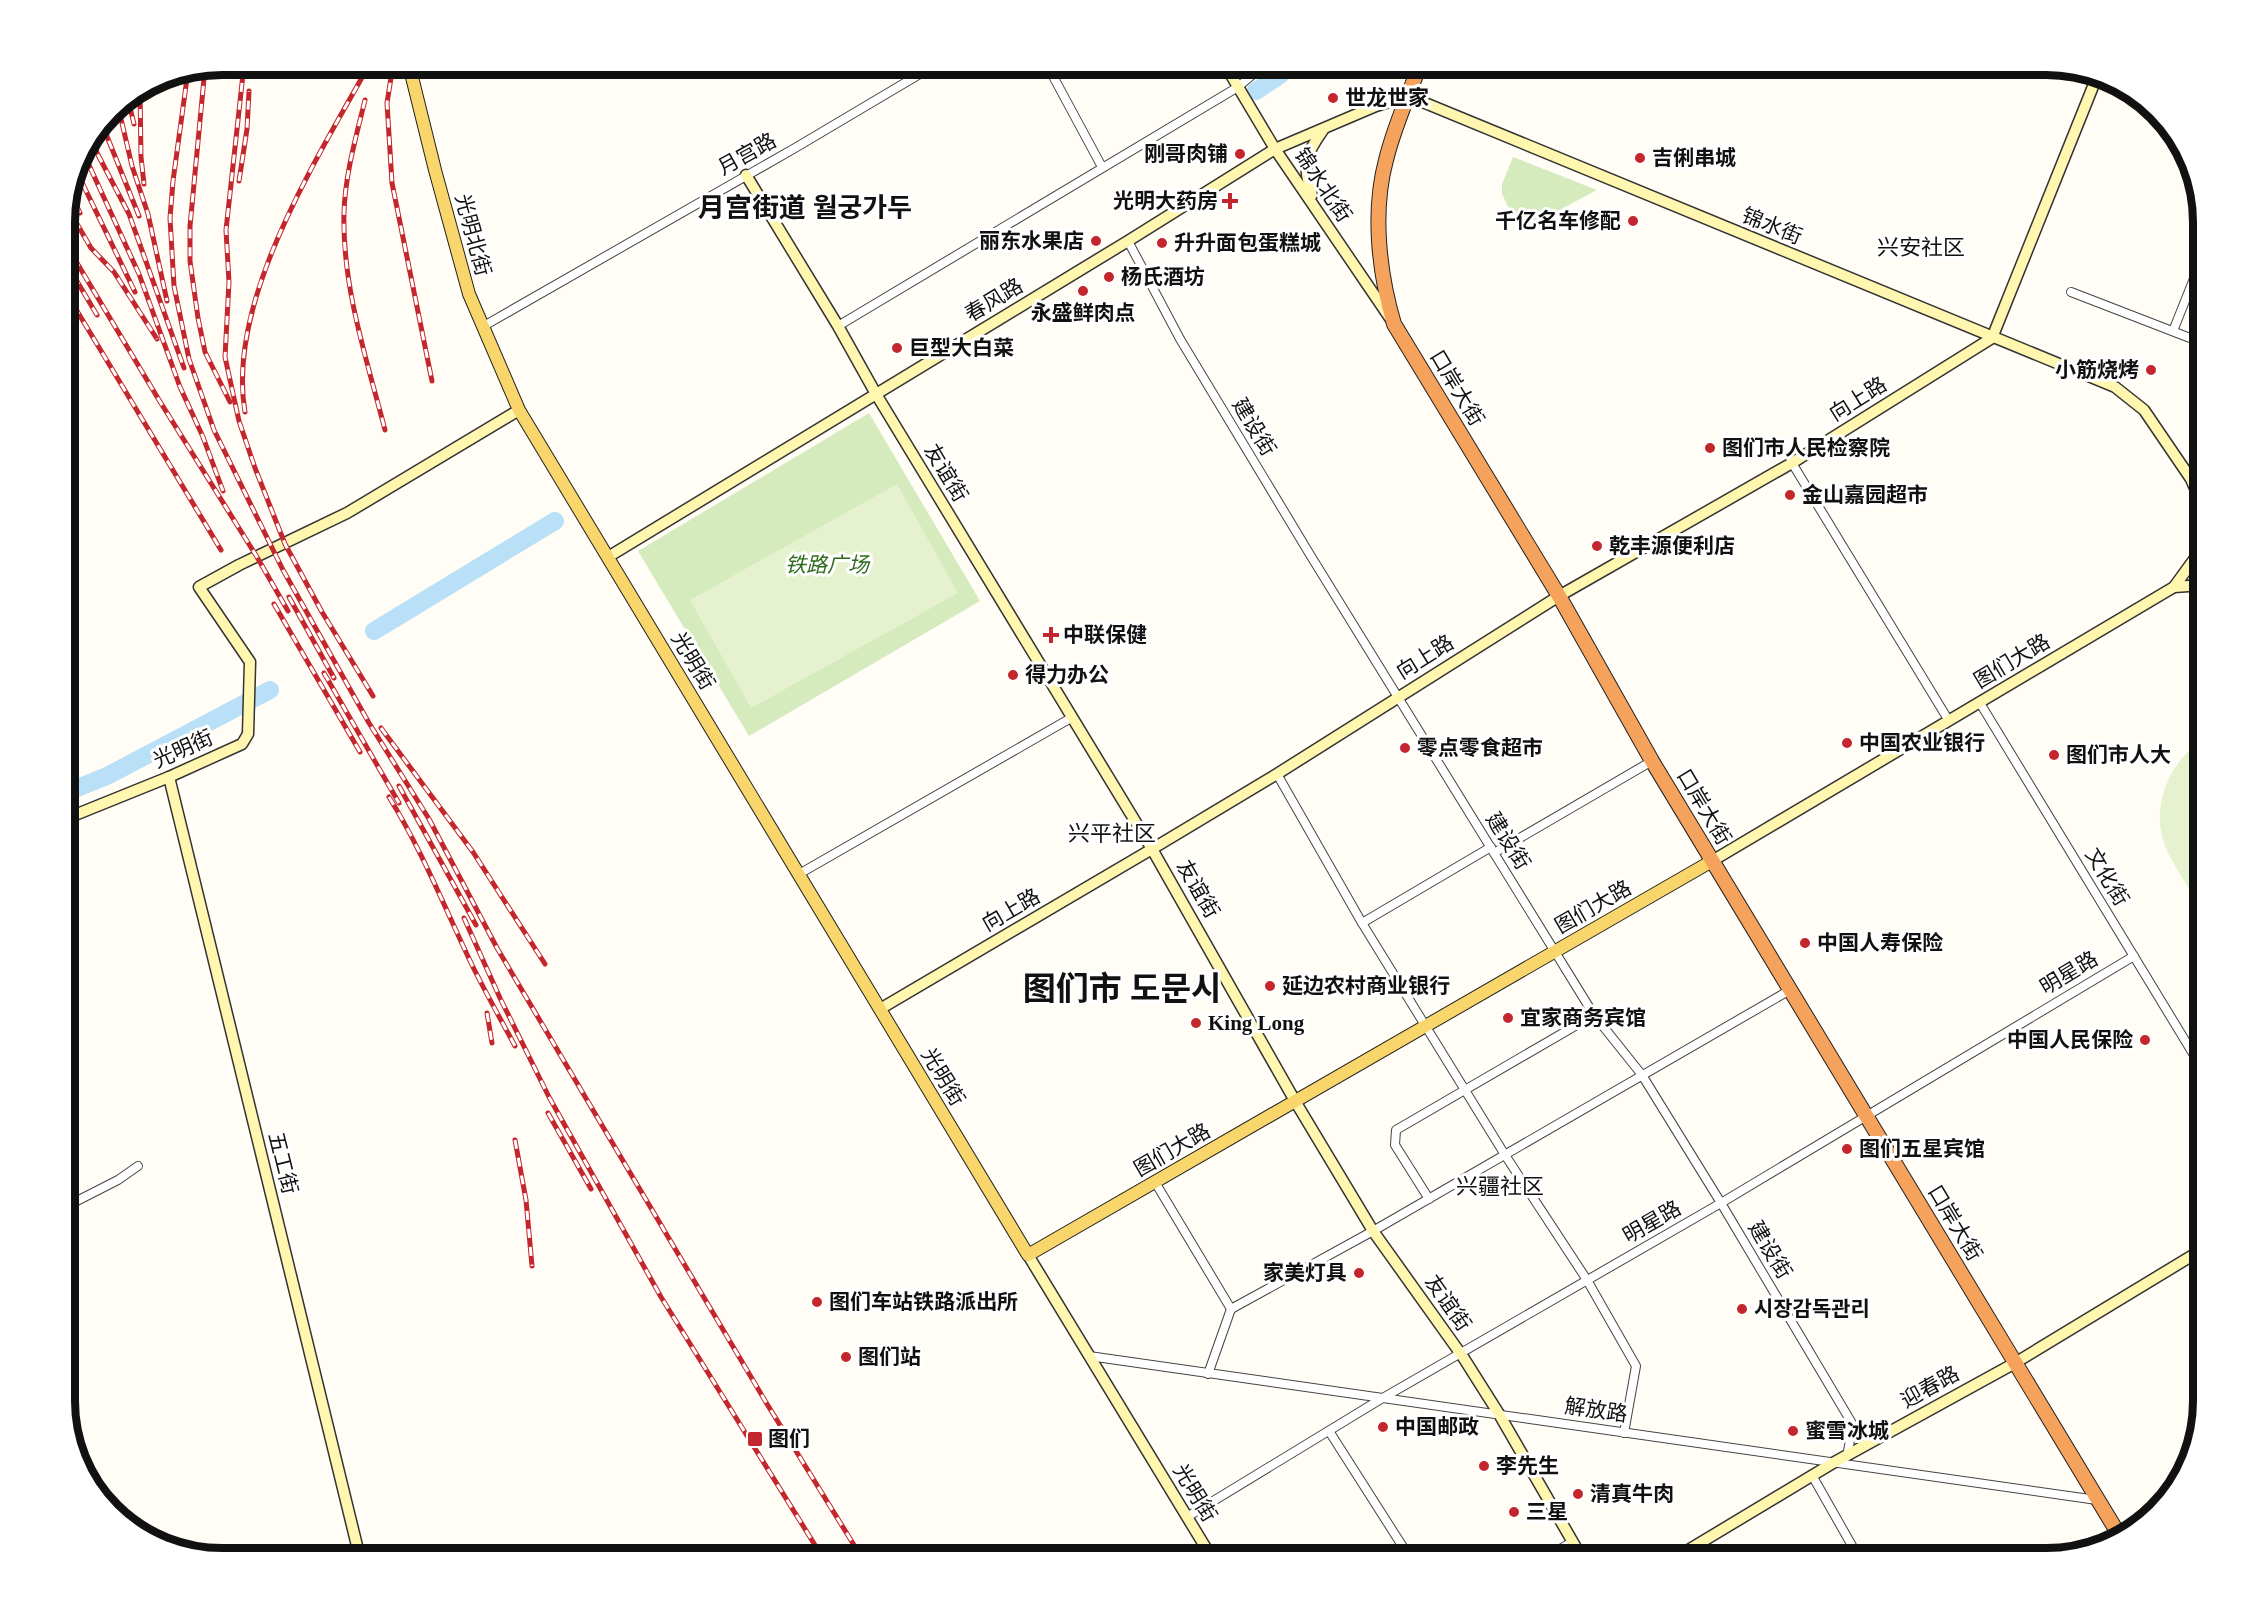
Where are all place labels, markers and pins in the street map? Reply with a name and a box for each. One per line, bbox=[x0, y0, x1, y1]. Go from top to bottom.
place label: 世龙世家 bbox=[1345, 86, 1429, 110]
marker: 世龙世家 bbox=[1326, 91, 1340, 105]
place label: 刚哥肉铺 bbox=[1144, 142, 1228, 166]
place label: 吉俐串城 bbox=[1652, 146, 1736, 170]
marker: 刚哥肉铺 bbox=[1233, 147, 1247, 161]
marker: 吉俐串城 bbox=[1633, 151, 1647, 165]
place label: 光明大药房 bbox=[1113, 189, 1218, 213]
marker: 光明大药房 bbox=[1223, 194, 1237, 208]
place label: 千亿名车修配 bbox=[1495, 209, 1621, 233]
marker: 千亿名车修配 bbox=[1626, 214, 1640, 228]
place label: 丽东水果店 bbox=[979, 229, 1084, 253]
place label: 升升面包蛋糕城 bbox=[1174, 231, 1321, 255]
marker: 丽东水果店 bbox=[1089, 234, 1103, 248]
marker: 升升面包蛋糕城 bbox=[1155, 236, 1169, 250]
place label: 杨氏酒坊 bbox=[1121, 265, 1205, 289]
marker: 杨氏酒坊 bbox=[1102, 270, 1116, 284]
marker: 永盛鲜肉点 bbox=[1076, 284, 1090, 298]
place label: 永盛鲜肉点 bbox=[1031, 301, 1136, 325]
place label: 巨型大白菜 bbox=[909, 336, 1014, 360]
marker: 巨型大白菜 bbox=[890, 341, 904, 355]
place label: 小筋烧烤 bbox=[2055, 358, 2139, 382]
marker: 小筋烧烤 bbox=[2144, 363, 2158, 377]
place label: 图们市人民检察院 bbox=[1722, 436, 1890, 460]
marker: 图们市人民检察院 bbox=[1703, 441, 1717, 455]
place label: 金山嘉园超市 bbox=[1802, 483, 1928, 507]
marker: 金山嘉园超市 bbox=[1783, 488, 1797, 502]
place label: 乾丰源便利店 bbox=[1609, 534, 1735, 558]
marker: 乾丰源便利店 bbox=[1590, 539, 1604, 553]
place label: 中联保健 bbox=[1063, 623, 1147, 647]
marker: 中联保健 bbox=[1044, 628, 1058, 642]
place label: 得力办公 bbox=[1025, 663, 1109, 687]
marker: 得力办公 bbox=[1006, 668, 1020, 682]
place label: 中国农业银行 bbox=[1859, 731, 1985, 755]
place label: 零点零食超市 bbox=[1417, 736, 1543, 760]
marker: 中国农业银行 bbox=[1840, 736, 1854, 750]
marker: 零点零食超市 bbox=[1398, 741, 1412, 755]
place label: 图们市人大 bbox=[2066, 743, 2171, 767]
marker: 图们市人大 bbox=[2047, 748, 2061, 762]
place label: 中国人寿保险 bbox=[1817, 931, 1943, 955]
marker: 中国人寿保险 bbox=[1798, 936, 1812, 950]
place label: 延边农村商业银行 bbox=[1282, 974, 1450, 998]
marker: 延边农村商业银行 bbox=[1263, 979, 1277, 993]
place label: 宜家商务宾馆 bbox=[1520, 1006, 1646, 1030]
place label: King Long bbox=[1208, 1011, 1305, 1035]
marker: 宜家商务宾馆 bbox=[1501, 1011, 1515, 1025]
marker: King Long bbox=[1189, 1016, 1203, 1030]
place label: 中国人民保险 bbox=[2007, 1028, 2133, 1052]
marker: 中国人民保险 bbox=[2138, 1033, 2152, 1047]
place label: 图们五星宾馆 bbox=[1859, 1137, 1985, 1161]
marker: 图们五星宾馆 bbox=[1840, 1142, 1854, 1156]
place label: 家美灯具 bbox=[1263, 1261, 1347, 1285]
marker: 家美灯具 bbox=[1352, 1266, 1366, 1280]
place label: 图们车站铁路派出所 bbox=[829, 1290, 1018, 1314]
marker: 图们车站铁路派出所 bbox=[810, 1295, 824, 1309]
place label: 시장감독관리 bbox=[1754, 1297, 1870, 1321]
marker: 시장감독관리 bbox=[1735, 1302, 1749, 1316]
place label: 图们站 bbox=[858, 1345, 921, 1369]
marker: 图们站 bbox=[839, 1350, 853, 1364]
place label: 中国邮政 bbox=[1395, 1415, 1479, 1439]
place label: 蜜雪冰城 bbox=[1805, 1419, 1889, 1443]
marker: 中国邮政 bbox=[1376, 1420, 1390, 1434]
marker: 蜜雪冰城 bbox=[1786, 1424, 1800, 1438]
place label: 图们 bbox=[768, 1427, 810, 1451]
marker: 图们 bbox=[746, 1430, 764, 1448]
place label: 李先生 bbox=[1496, 1454, 1559, 1478]
marker: 李先生 bbox=[1477, 1459, 1491, 1473]
place label: 清真牛肉 bbox=[1590, 1482, 1674, 1506]
marker: 清真牛肉 bbox=[1571, 1487, 1585, 1501]
place label: 三星 bbox=[1526, 1500, 1568, 1524]
marker: 三星 bbox=[1507, 1505, 1521, 1519]

